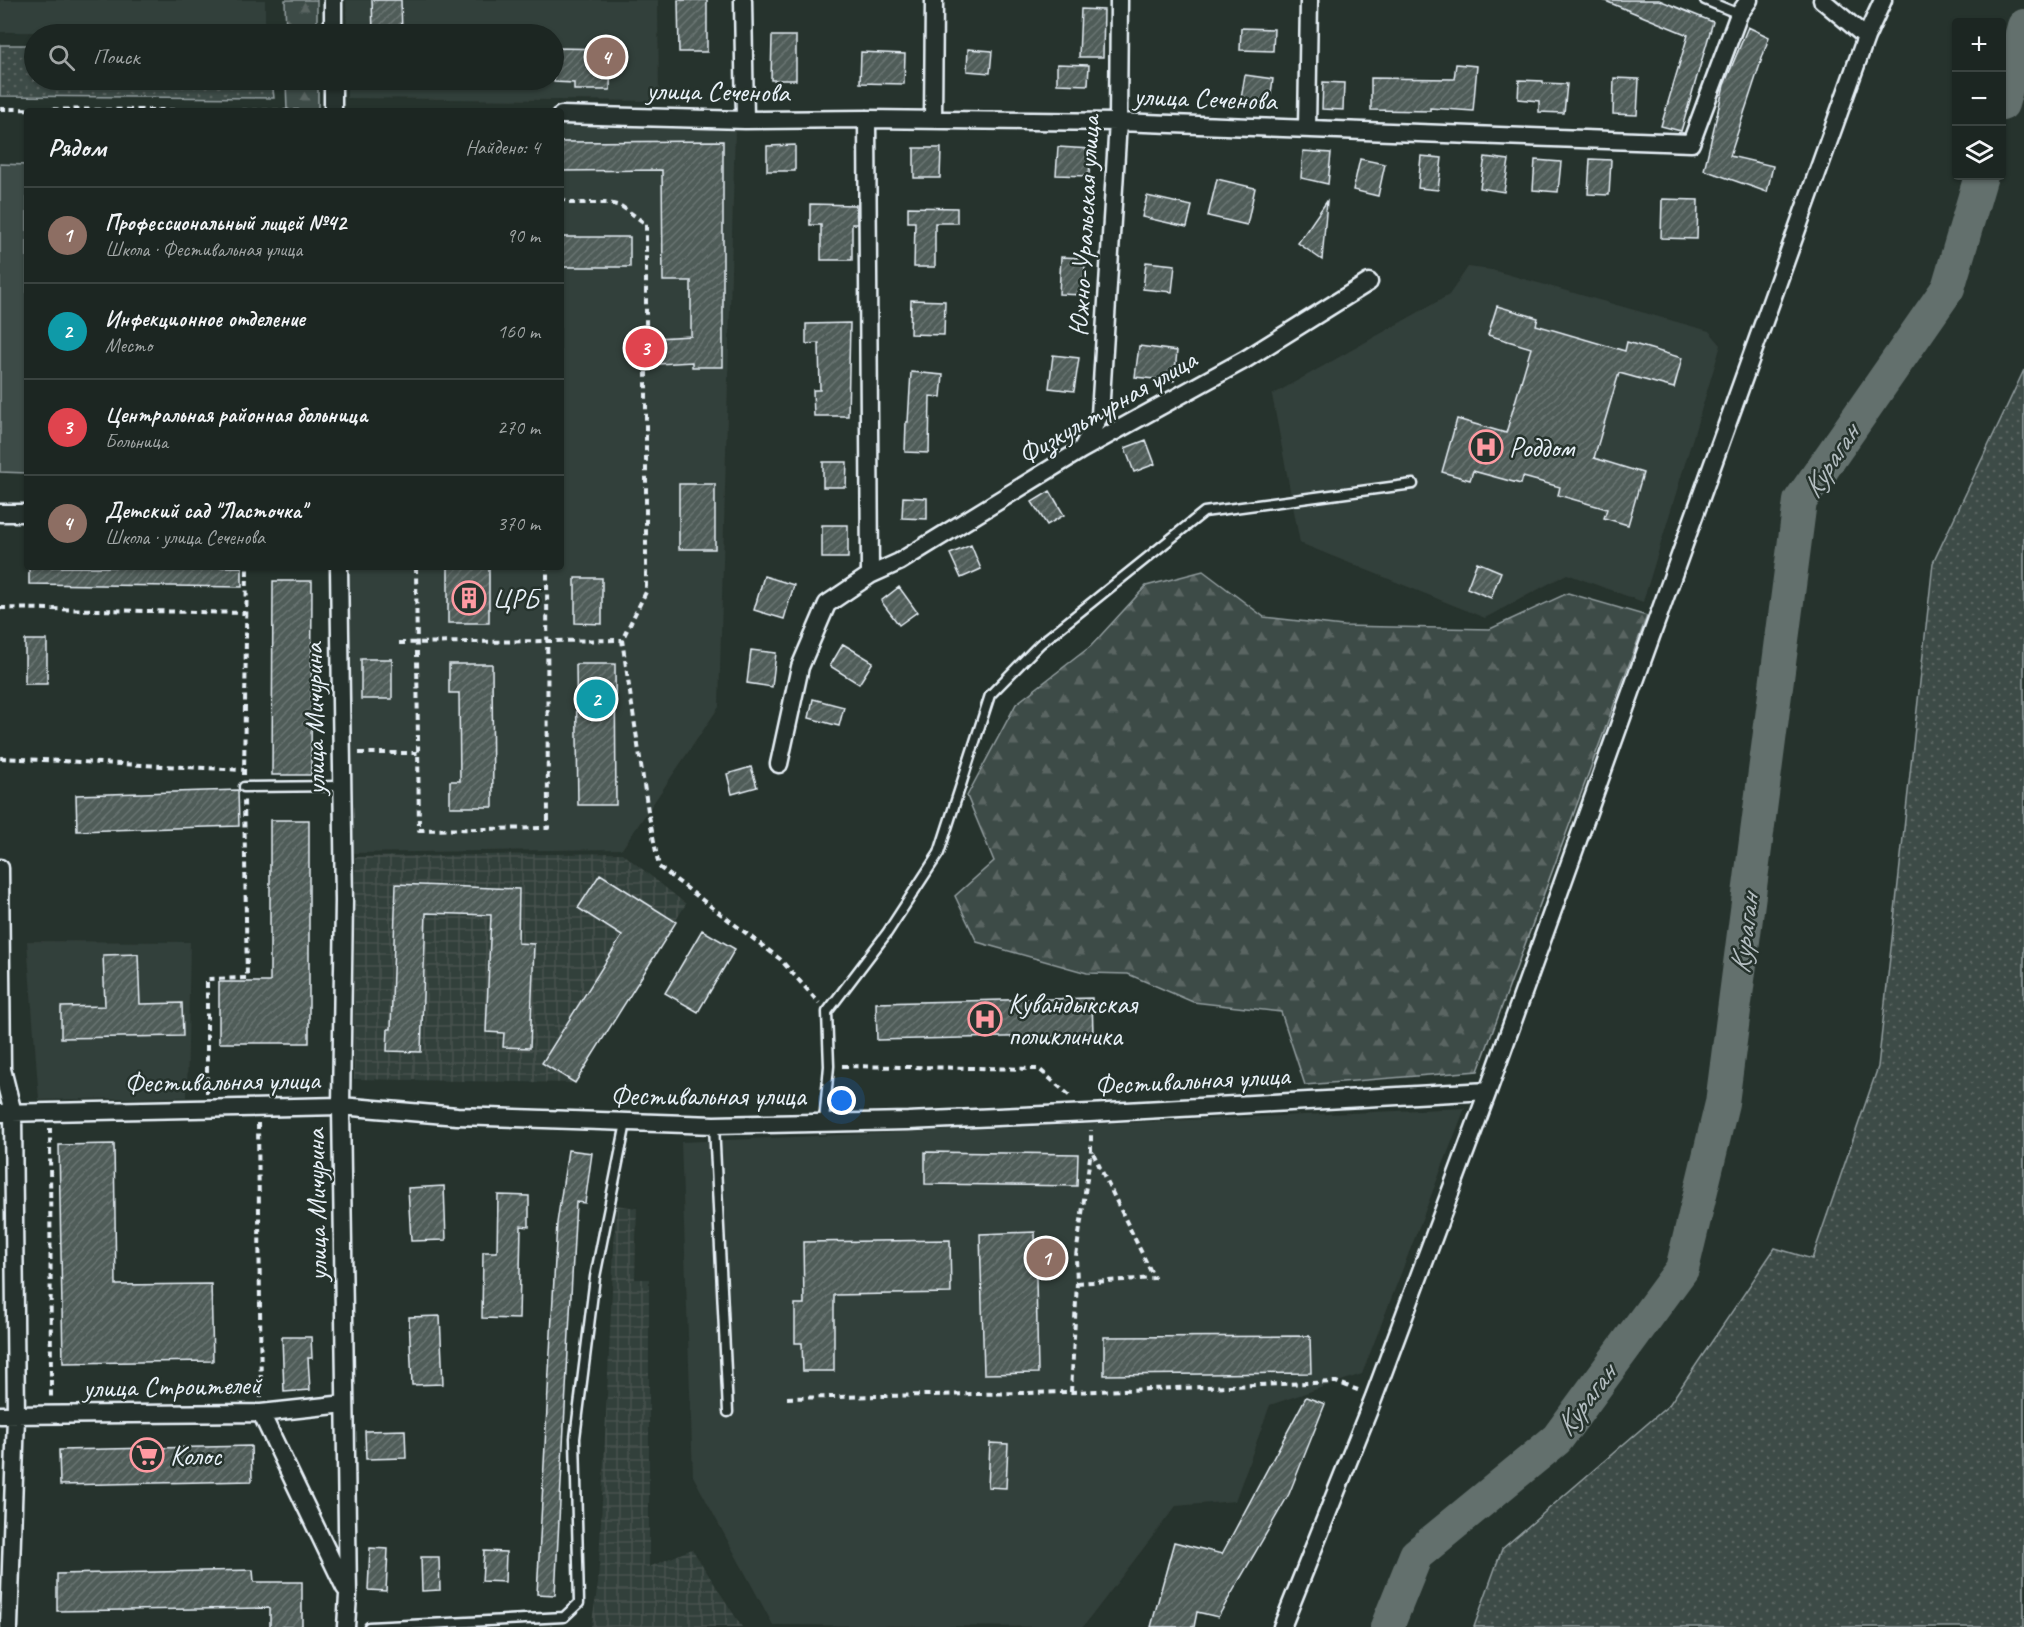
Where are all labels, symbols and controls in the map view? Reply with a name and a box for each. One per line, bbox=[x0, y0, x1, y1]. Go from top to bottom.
map controls bbox=[1952, 18, 2006, 180]
button: + bbox=[1952, 18, 2006, 72]
search box bbox=[24, 24, 564, 90]
pin: 4 bbox=[586, 34, 626, 80]
icon: search bbox=[45, 41, 78, 74]
text: Поиск bbox=[93, 43, 139, 71]
street label: улица Сеченова bbox=[644, 72, 792, 110]
button: − bbox=[1952, 72, 2006, 126]
street label: улица Сеченова bbox=[1131, 78, 1279, 118]
street label: Южно-Уральская улица bbox=[1061, 112, 1107, 337]
button: layers bbox=[1952, 126, 2006, 180]
text: Рядом bbox=[48, 131, 106, 164]
text: Найдено: 4 bbox=[465, 135, 540, 160]
text: Профессиональный лицей №42 bbox=[105, 209, 346, 237]
text: 1 bbox=[63, 223, 72, 248]
text: 90 m bbox=[506, 223, 540, 248]
text: Школа · Фестивальная улица bbox=[105, 237, 302, 262]
text: Инфекционное отделение bbox=[105, 305, 305, 333]
text: 2 bbox=[63, 319, 72, 344]
text: 160 m bbox=[497, 319, 540, 344]
pin: 3 bbox=[626, 326, 664, 370]
text: Место bbox=[105, 333, 152, 358]
street label: Физкультурная улица bbox=[1011, 341, 1205, 473]
text: Центральная районная больница bbox=[105, 401, 367, 429]
water label: Кураган bbox=[1792, 413, 1870, 505]
text: 3 bbox=[63, 415, 72, 440]
text: 270 m bbox=[497, 415, 540, 440]
text: Больница bbox=[105, 429, 168, 454]
hospital icon: Роддом bbox=[1468, 429, 1504, 465]
place label: Роддом bbox=[1509, 430, 1576, 465]
text: Детский сад "Ласточка" bbox=[105, 497, 306, 525]
text: 4 bbox=[63, 511, 72, 536]
text: 370 m bbox=[497, 511, 540, 536]
text: Школа · улица Сеченова bbox=[105, 525, 265, 550]
building icon: ЦРБ bbox=[451, 580, 487, 616]
place label: ЦРБ bbox=[492, 581, 541, 616]
street label: улица Мичурина bbox=[295, 641, 333, 797]
pin: 2 bbox=[576, 676, 616, 722]
water label: Кураган bbox=[1720, 888, 1768, 976]
place label: Кувандыкская поликлиника bbox=[1008, 986, 1139, 1053]
hospital icon: Кувандыкская поликлиника bbox=[967, 1001, 1003, 1037]
street label: Фестивальная улица bbox=[1094, 1057, 1292, 1103]
street label: Фестивальная улица bbox=[124, 1062, 322, 1100]
street label: Фестивальная улица bbox=[610, 1078, 807, 1113]
your location bbox=[827, 1086, 856, 1115]
street label: улица Мичурина bbox=[297, 1127, 335, 1283]
pin: 1 bbox=[1026, 1236, 1066, 1280]
water label: Кураган bbox=[1546, 1353, 1627, 1443]
street label: улица Строителей bbox=[81, 1367, 263, 1405]
supermarket icon: Колос bbox=[129, 1437, 165, 1473]
place label: Колос bbox=[170, 1438, 222, 1473]

